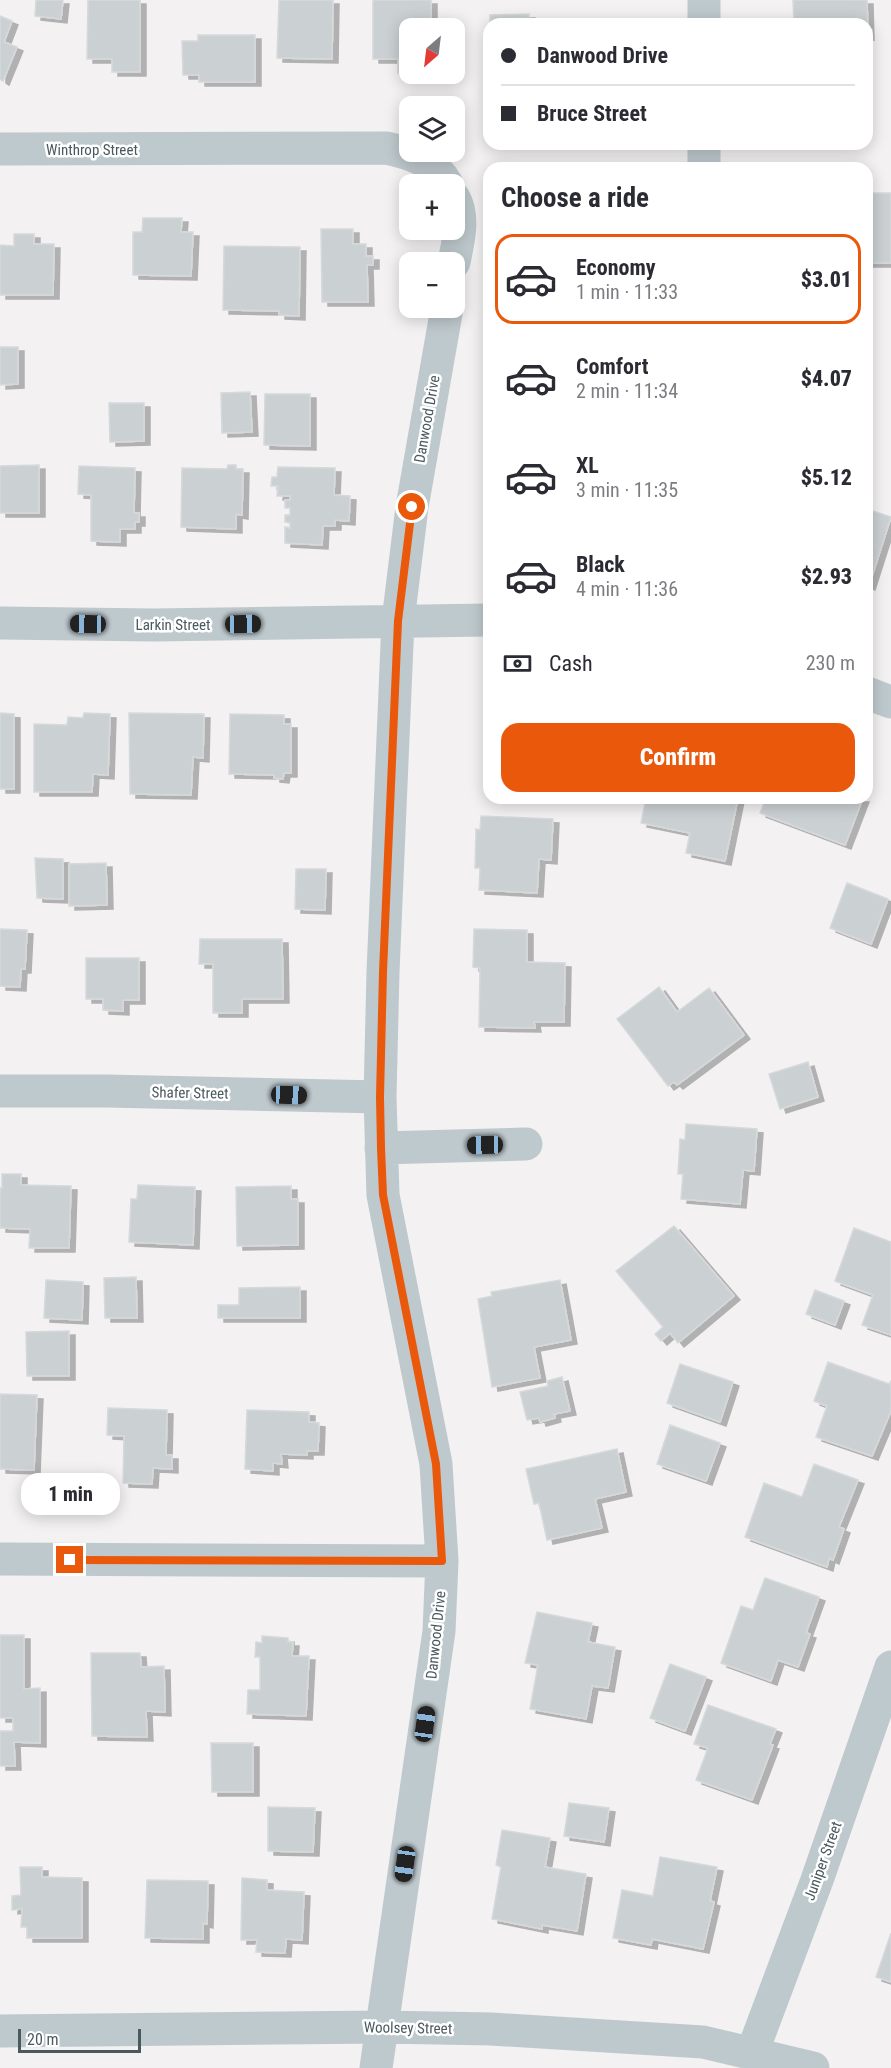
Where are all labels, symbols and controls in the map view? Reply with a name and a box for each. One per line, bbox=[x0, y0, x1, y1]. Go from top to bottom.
north arrow bbox=[399, 18, 465, 84]
map controls bbox=[399, 18, 465, 318]
text: Danwood Drive bbox=[537, 43, 668, 68]
button: layers bbox=[399, 96, 465, 162]
text: Bruce Street bbox=[537, 101, 647, 126]
street label: Winthrop Street bbox=[46, 141, 138, 159]
button: + bbox=[399, 174, 465, 240]
text: Choose a ride bbox=[501, 182, 649, 214]
button: − bbox=[399, 252, 465, 318]
icon: car bbox=[504, 252, 558, 306]
text: Economy bbox=[576, 255, 656, 280]
text: $3.01 bbox=[801, 267, 852, 292]
text: 1 min · 11:33 bbox=[576, 280, 678, 304]
icon: car bbox=[504, 351, 558, 405]
text: Comfort bbox=[576, 354, 649, 379]
text: $4.07 bbox=[801, 366, 852, 391]
street label: Danwood Drive bbox=[410, 374, 444, 464]
text: 2 min · 11:34 bbox=[576, 379, 678, 403]
icon: car bbox=[504, 450, 558, 504]
text: XL bbox=[576, 453, 599, 478]
text: $5.12 bbox=[801, 465, 852, 490]
text: 3 min · 11:35 bbox=[576, 478, 678, 502]
route start bbox=[398, 493, 425, 520]
icon: car bbox=[504, 549, 558, 603]
text: Black bbox=[576, 552, 625, 577]
text: $2.93 bbox=[801, 564, 852, 589]
text: 4 min · 11:36 bbox=[576, 577, 678, 601]
car bbox=[70, 615, 106, 633]
car bbox=[225, 615, 261, 633]
street label: Larkin Street bbox=[136, 616, 210, 634]
icon: cash bbox=[501, 647, 534, 680]
text: Cash bbox=[549, 651, 593, 676]
text: 230 m bbox=[806, 651, 855, 675]
button: Confirm bbox=[501, 723, 855, 792]
street label: Shafer Street bbox=[151, 1083, 229, 1103]
car bbox=[271, 1085, 307, 1105]
car bbox=[467, 1136, 503, 1154]
callout: 1 min bbox=[20, 1473, 119, 1515]
text: 1 min bbox=[48, 1482, 93, 1506]
route end bbox=[56, 1546, 83, 1573]
street label: Danwood Drive bbox=[422, 1590, 450, 1680]
car bbox=[414, 1705, 436, 1743]
street label: Juniper Street bbox=[800, 1819, 846, 1903]
car bbox=[394, 1845, 416, 1883]
street label: Woolsey Street bbox=[364, 2018, 452, 2038]
scale bar bbox=[18, 2026, 141, 2054]
text: 20 m bbox=[27, 2030, 59, 2049]

